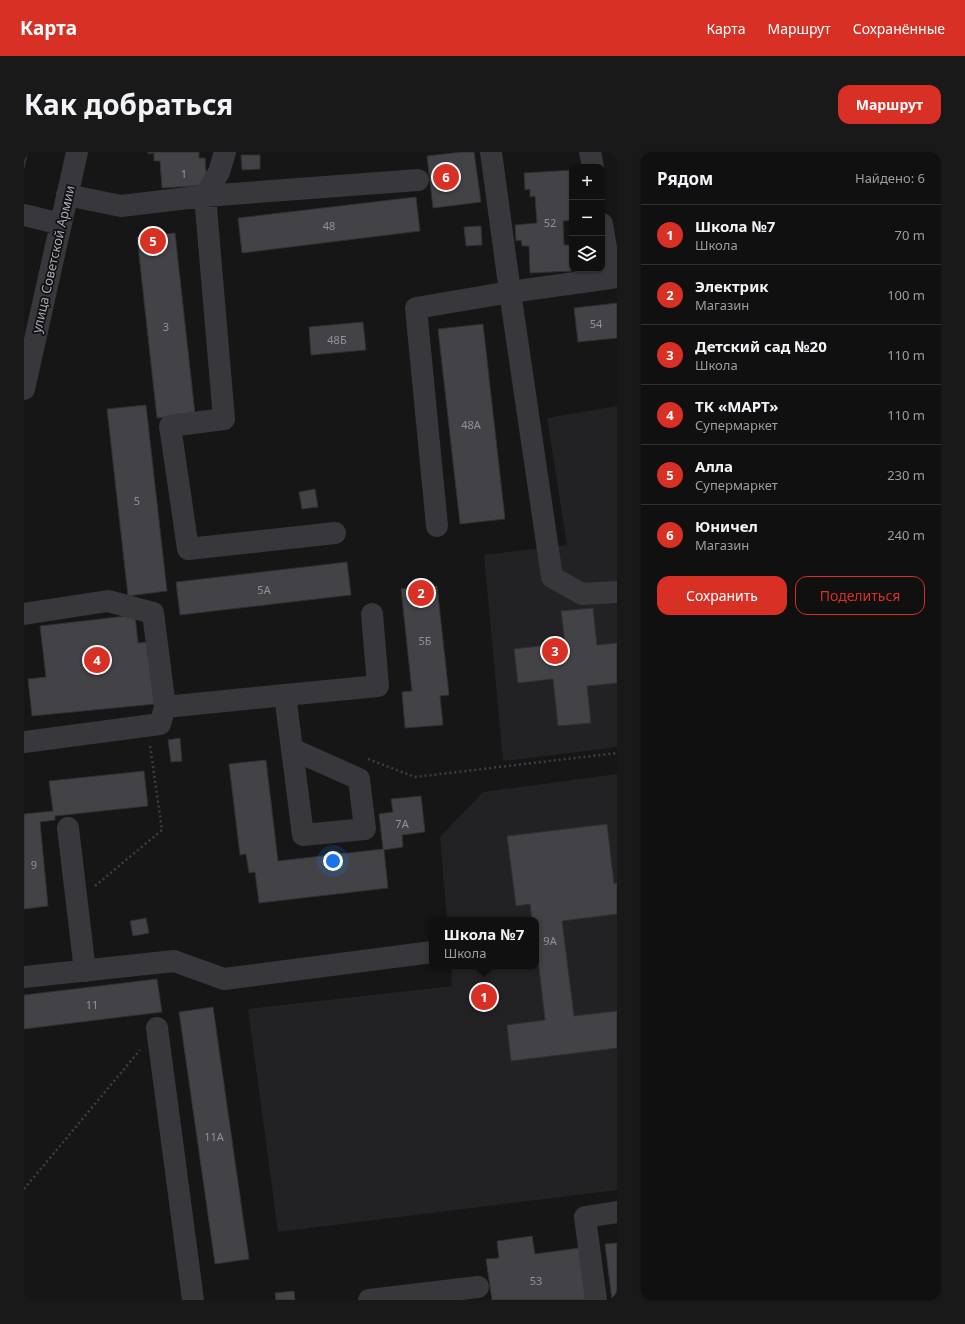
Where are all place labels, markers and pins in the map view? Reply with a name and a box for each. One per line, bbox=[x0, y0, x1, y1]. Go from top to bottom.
pin: 6 bbox=[433, 162, 459, 192]
pin: 5 bbox=[140, 226, 166, 256]
pin: 2 bbox=[408, 578, 434, 608]
pin: 3 bbox=[542, 636, 568, 666]
pin: 4 bbox=[84, 645, 110, 675]
pin: 1 bbox=[471, 982, 497, 1012]

